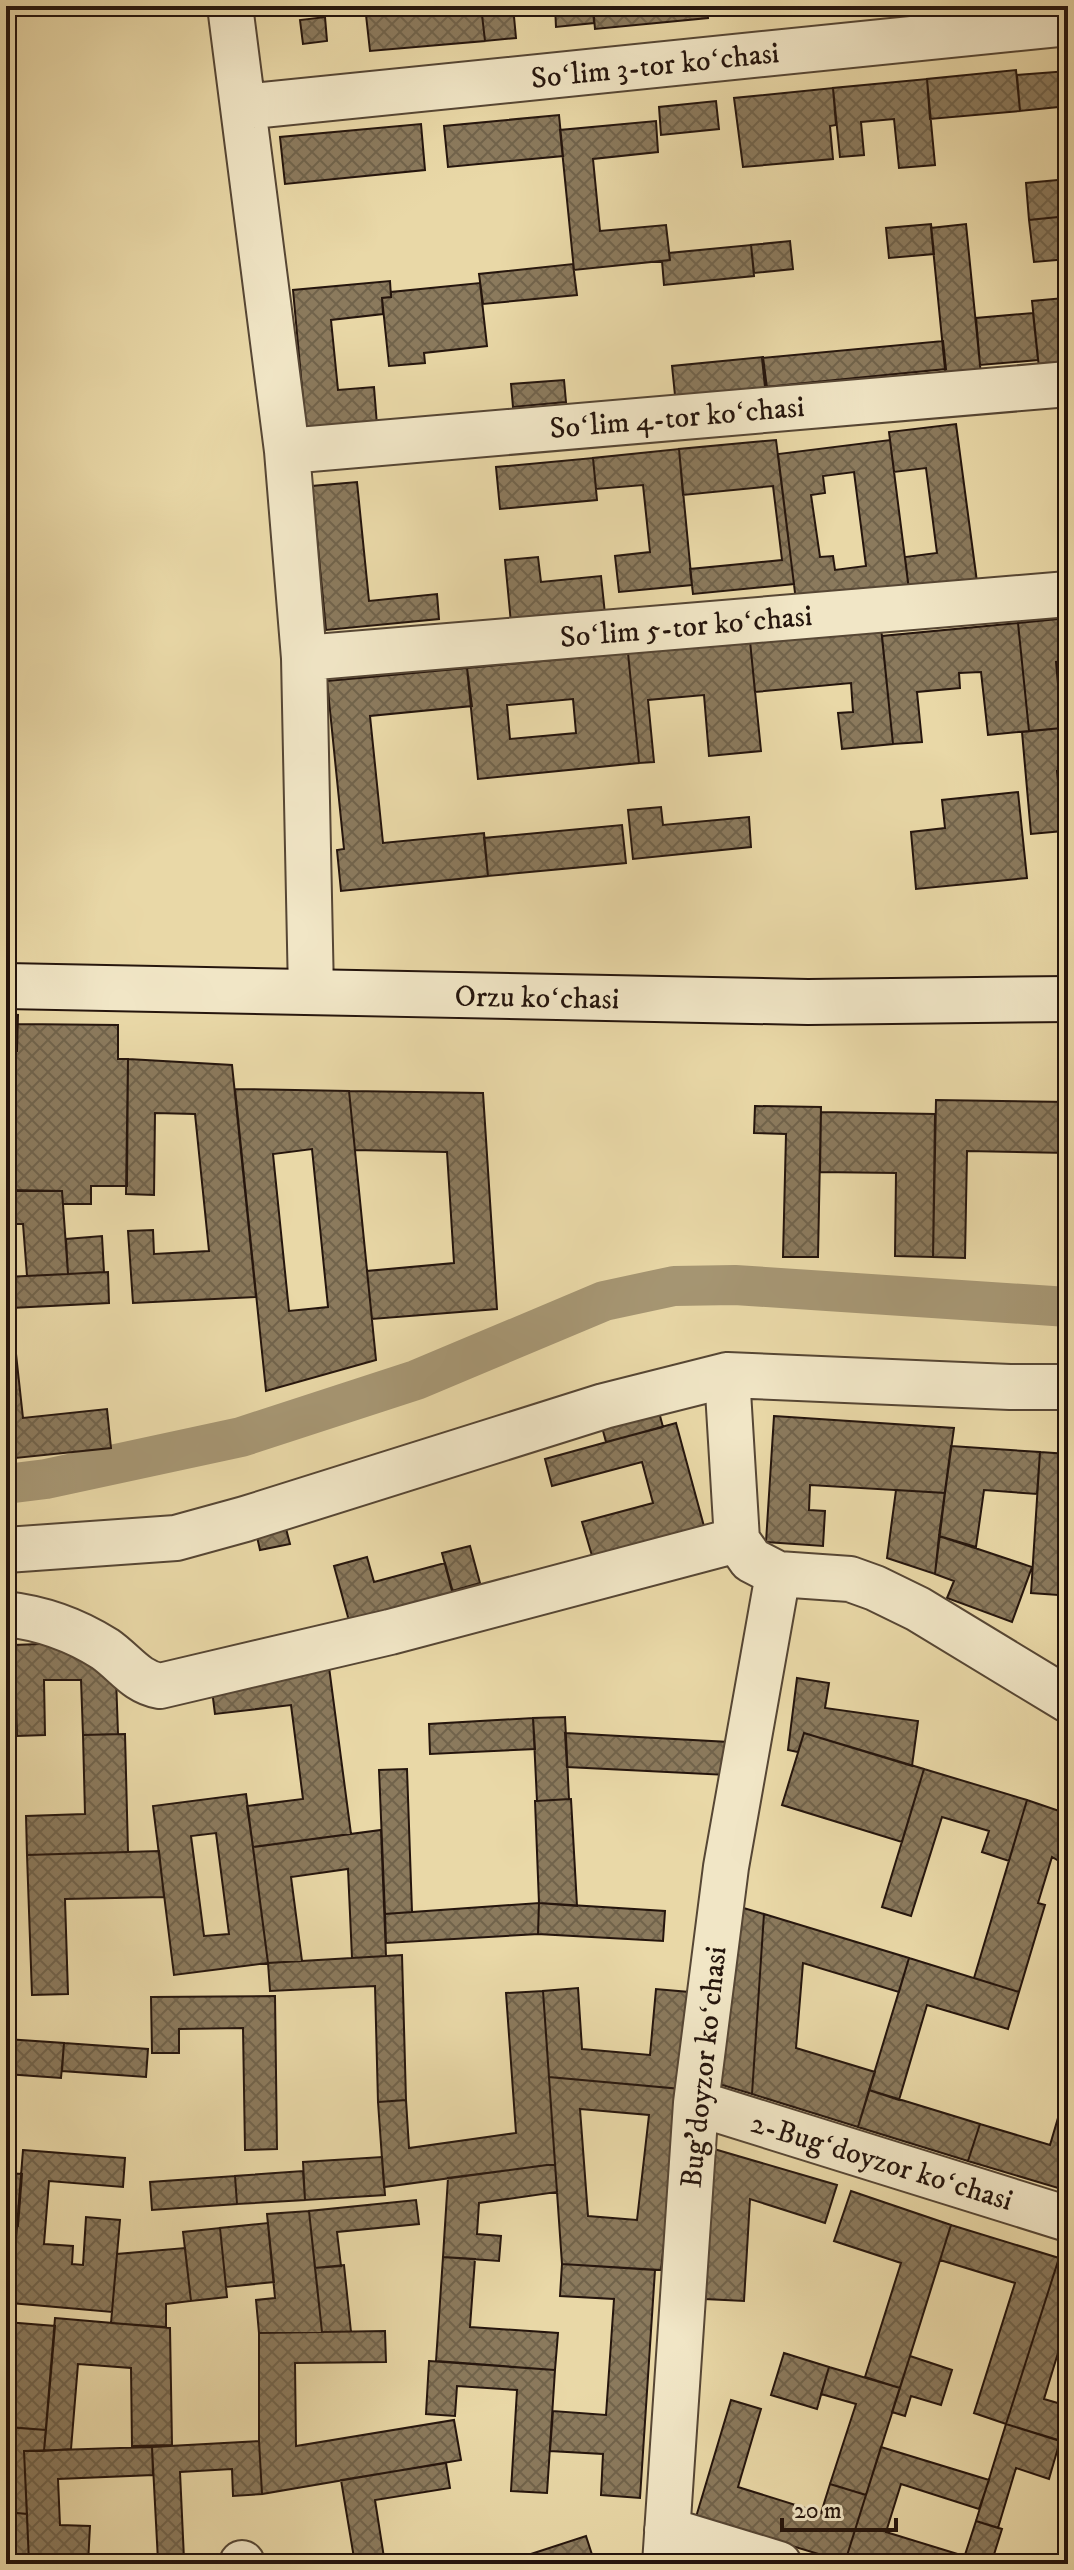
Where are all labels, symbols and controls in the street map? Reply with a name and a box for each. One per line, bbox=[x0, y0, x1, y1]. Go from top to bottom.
street label: Soʻlim 3-tor koʻchasi bbox=[529, 35, 781, 98]
street label: Soʻlim 4-tor koʻchasi bbox=[548, 389, 806, 448]
street label: Soʻlim 5-tor koʻchasi bbox=[558, 598, 814, 657]
street label: Orzu koʻchasi bbox=[454, 979, 620, 1018]
street label: Bug'doyzor koʻchasi bbox=[673, 1944, 736, 2190]
street label: 2-Bugʻdoyzor koʻchasi bbox=[746, 2105, 1017, 2220]
scale bar bbox=[782, 2482, 896, 2532]
text: 20 m bbox=[794, 2496, 842, 2526]

